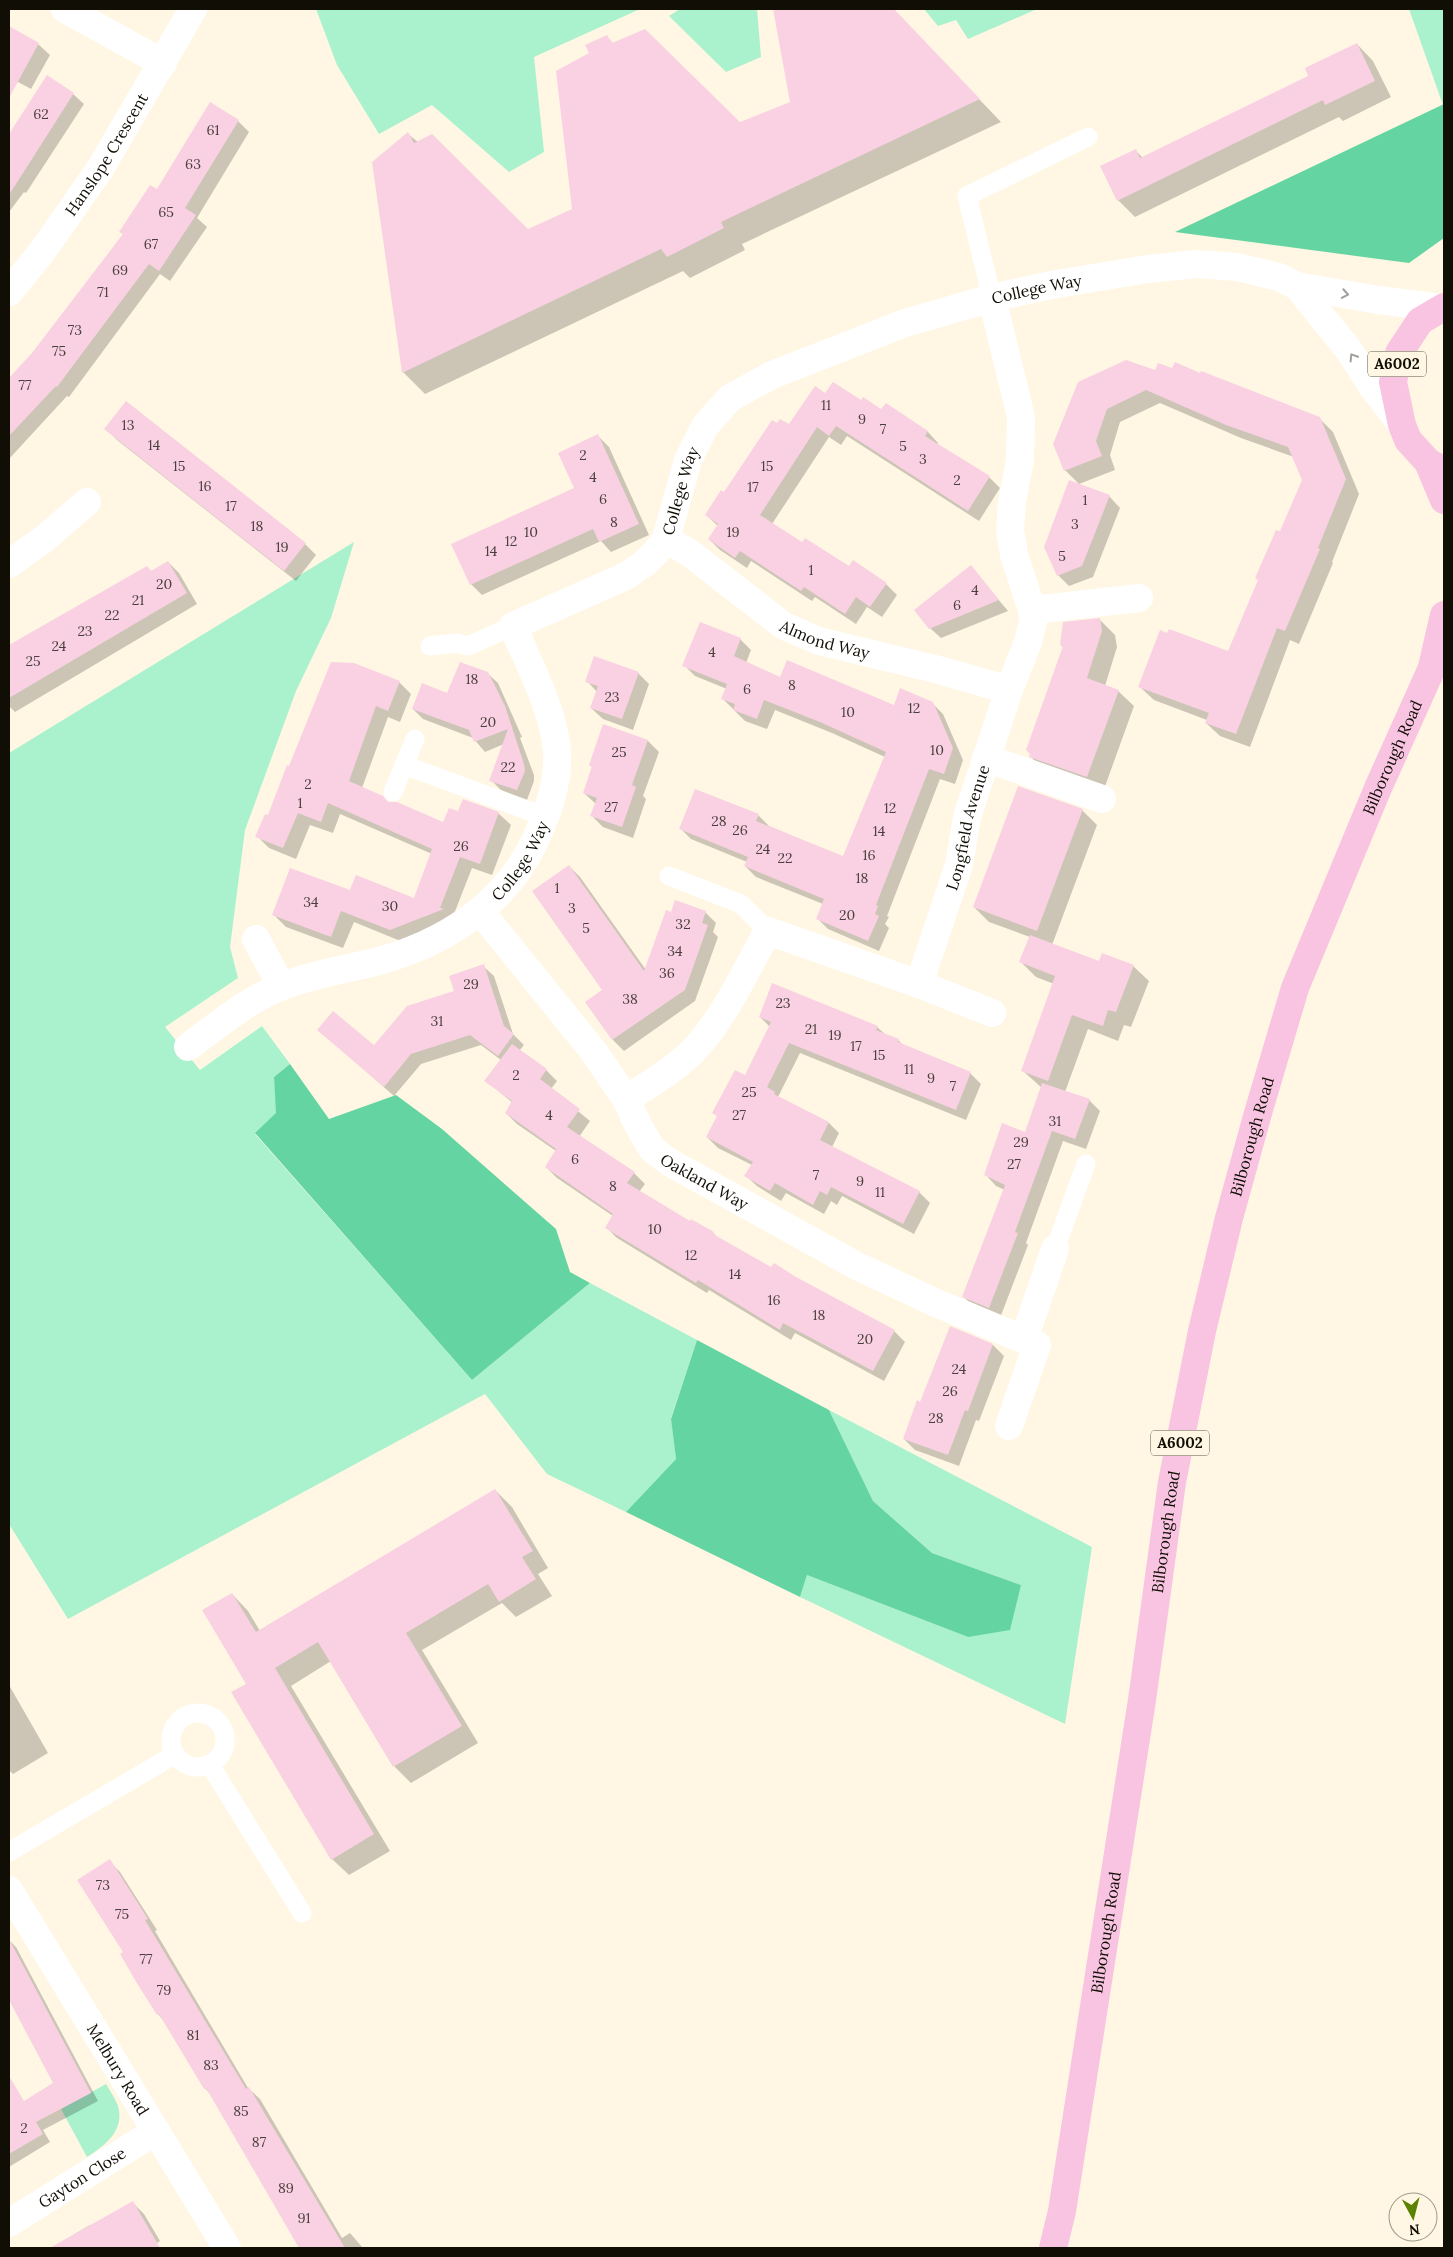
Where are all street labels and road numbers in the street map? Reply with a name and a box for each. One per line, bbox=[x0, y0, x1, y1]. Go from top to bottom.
street label: Hanslope Crescent bbox=[60, 89, 152, 219]
street label: College Way bbox=[990, 270, 1084, 308]
road number: A6002 bbox=[1368, 352, 1426, 376]
street label: College Way bbox=[658, 442, 703, 537]
street label: Almond Way bbox=[776, 615, 872, 663]
street label: Bilborough Road bbox=[1358, 697, 1426, 818]
street label: Longfield Avenue bbox=[941, 762, 994, 893]
street label: College Way bbox=[487, 817, 553, 905]
street label: Bilborough Road bbox=[1225, 1074, 1278, 1199]
street label: Oakland Way bbox=[656, 1149, 752, 1214]
road number: A6002 bbox=[1151, 1430, 1209, 1456]
street label: Bilborough Road bbox=[1147, 1469, 1184, 1594]
street label: Bilborough Road bbox=[1086, 1870, 1125, 1995]
street label: Melbury Road bbox=[83, 2020, 154, 2119]
street label: Gayton Close bbox=[34, 2142, 130, 2212]

